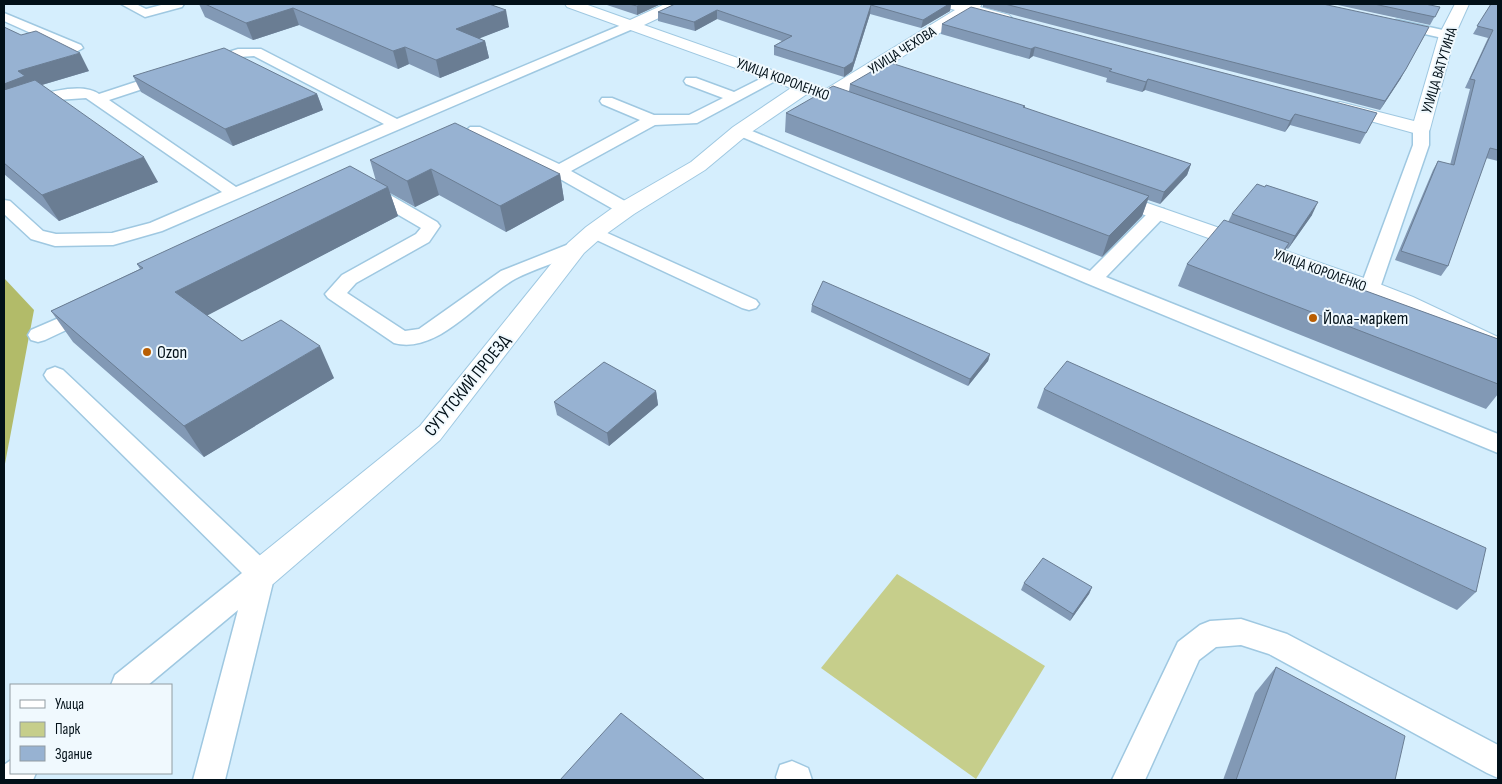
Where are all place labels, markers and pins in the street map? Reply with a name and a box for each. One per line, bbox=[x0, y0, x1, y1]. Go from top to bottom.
place label: Йола-маркет bbox=[1323, 308, 1408, 329]
marker: Йола-маркет bbox=[1307, 312, 1319, 324]
place label: Ozon bbox=[157, 342, 187, 363]
marker: Ozon bbox=[141, 346, 153, 358]

